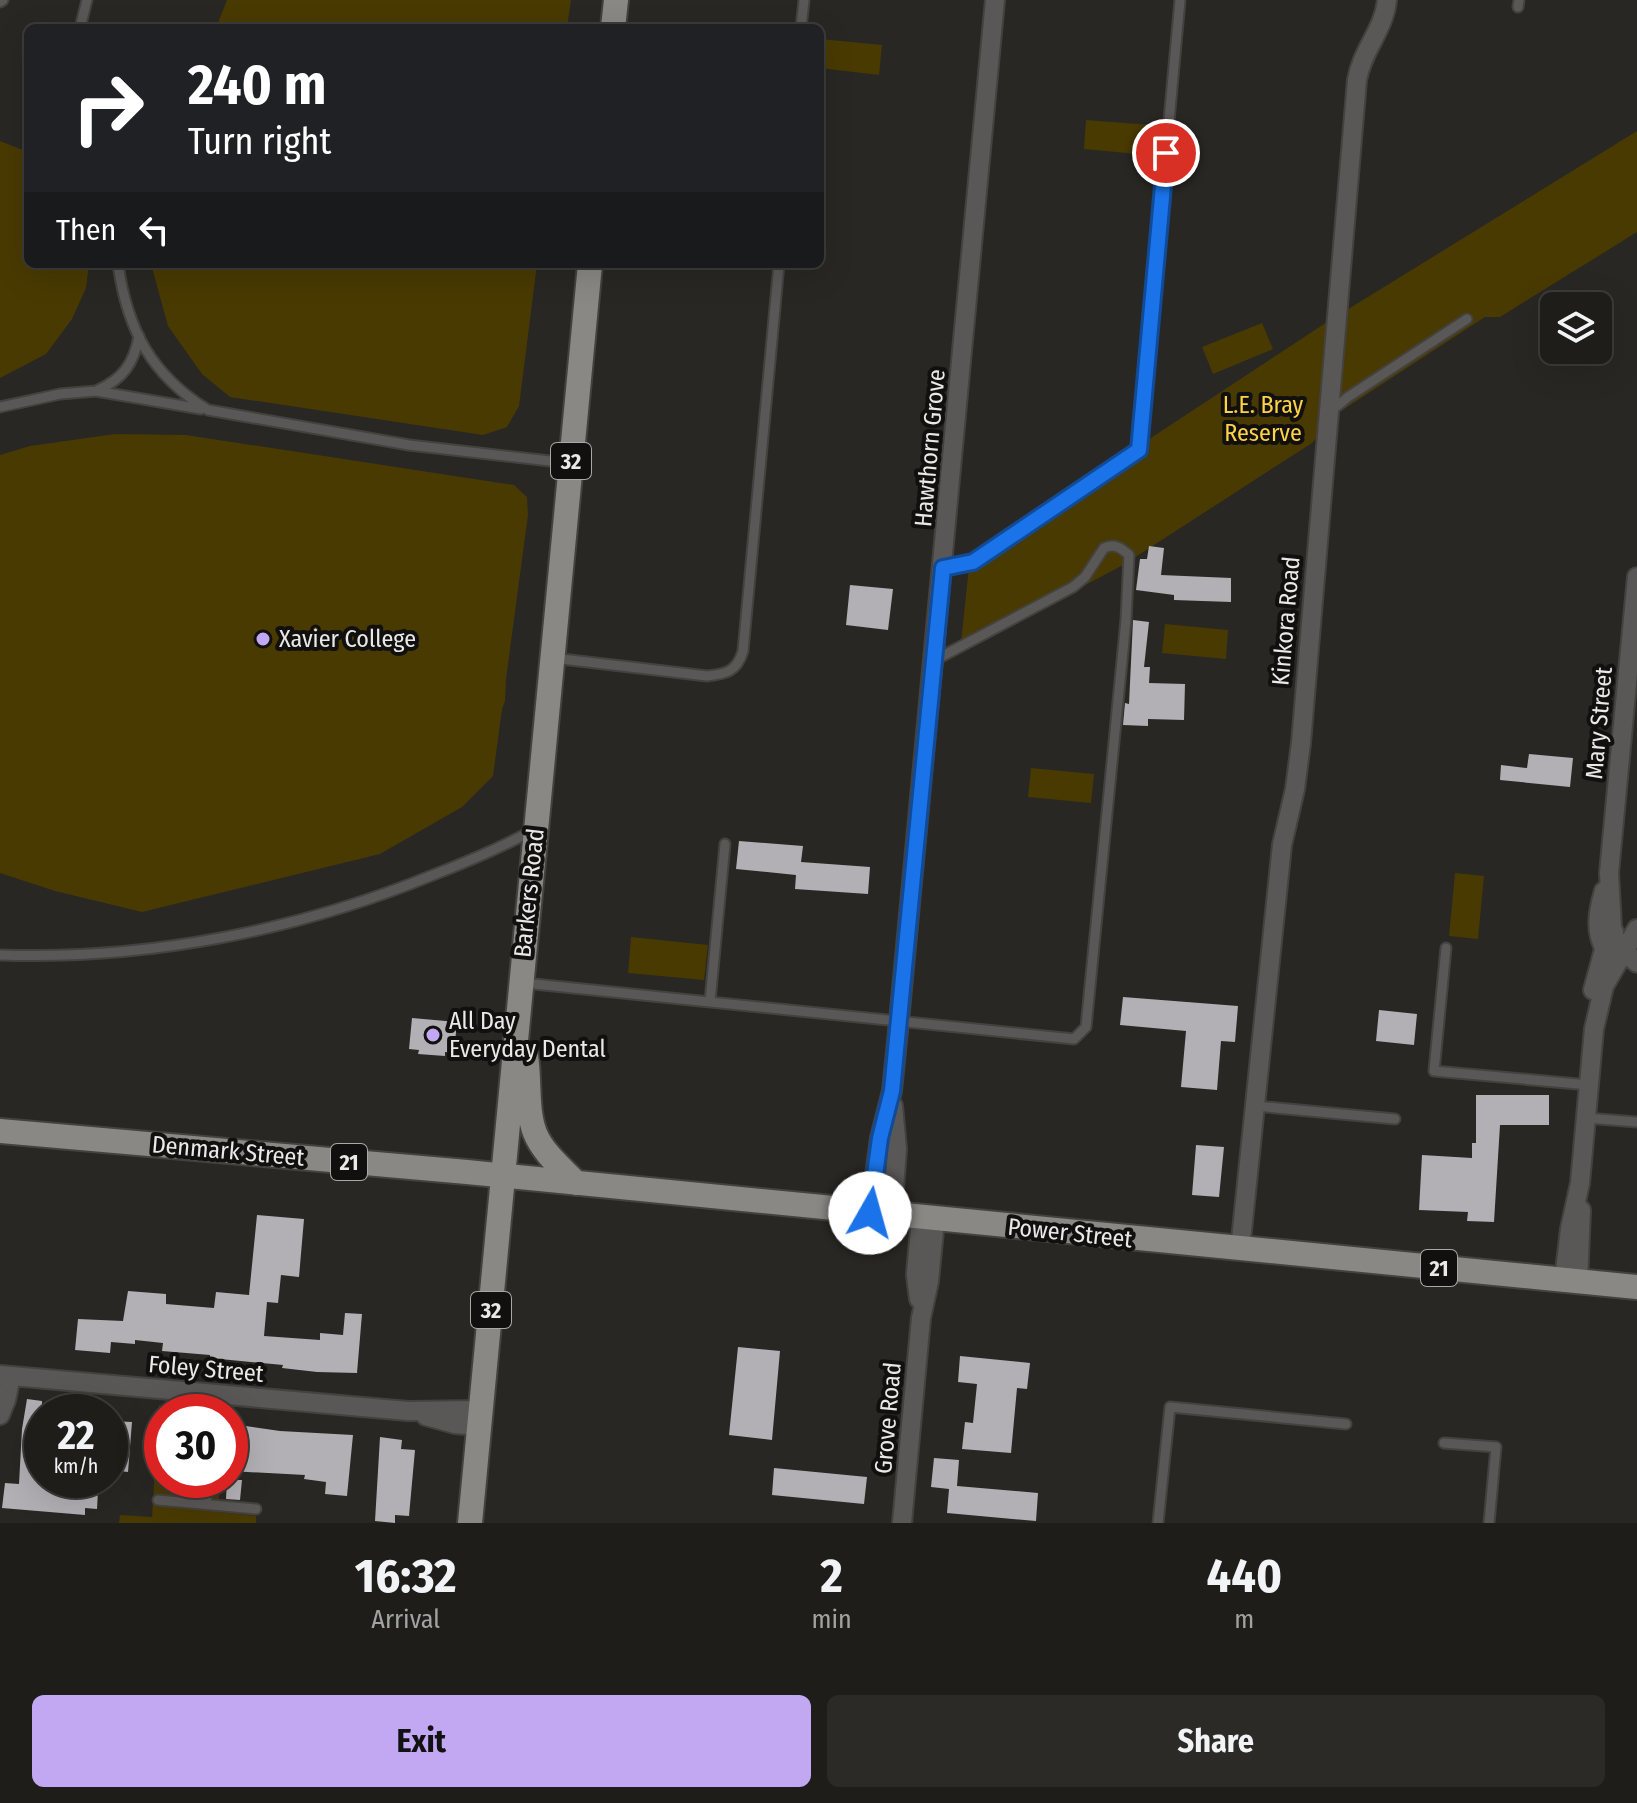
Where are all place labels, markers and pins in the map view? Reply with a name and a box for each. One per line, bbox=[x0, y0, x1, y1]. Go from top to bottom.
pin bbox=[1132, 119, 1200, 187]
place label: Xavier College bbox=[279, 625, 416, 653]
marker: Xavier College bbox=[254, 630, 272, 648]
place label: All Day Everyday Dental bbox=[449, 1007, 606, 1063]
marker: All Day Everyday Dental bbox=[424, 1026, 442, 1044]

